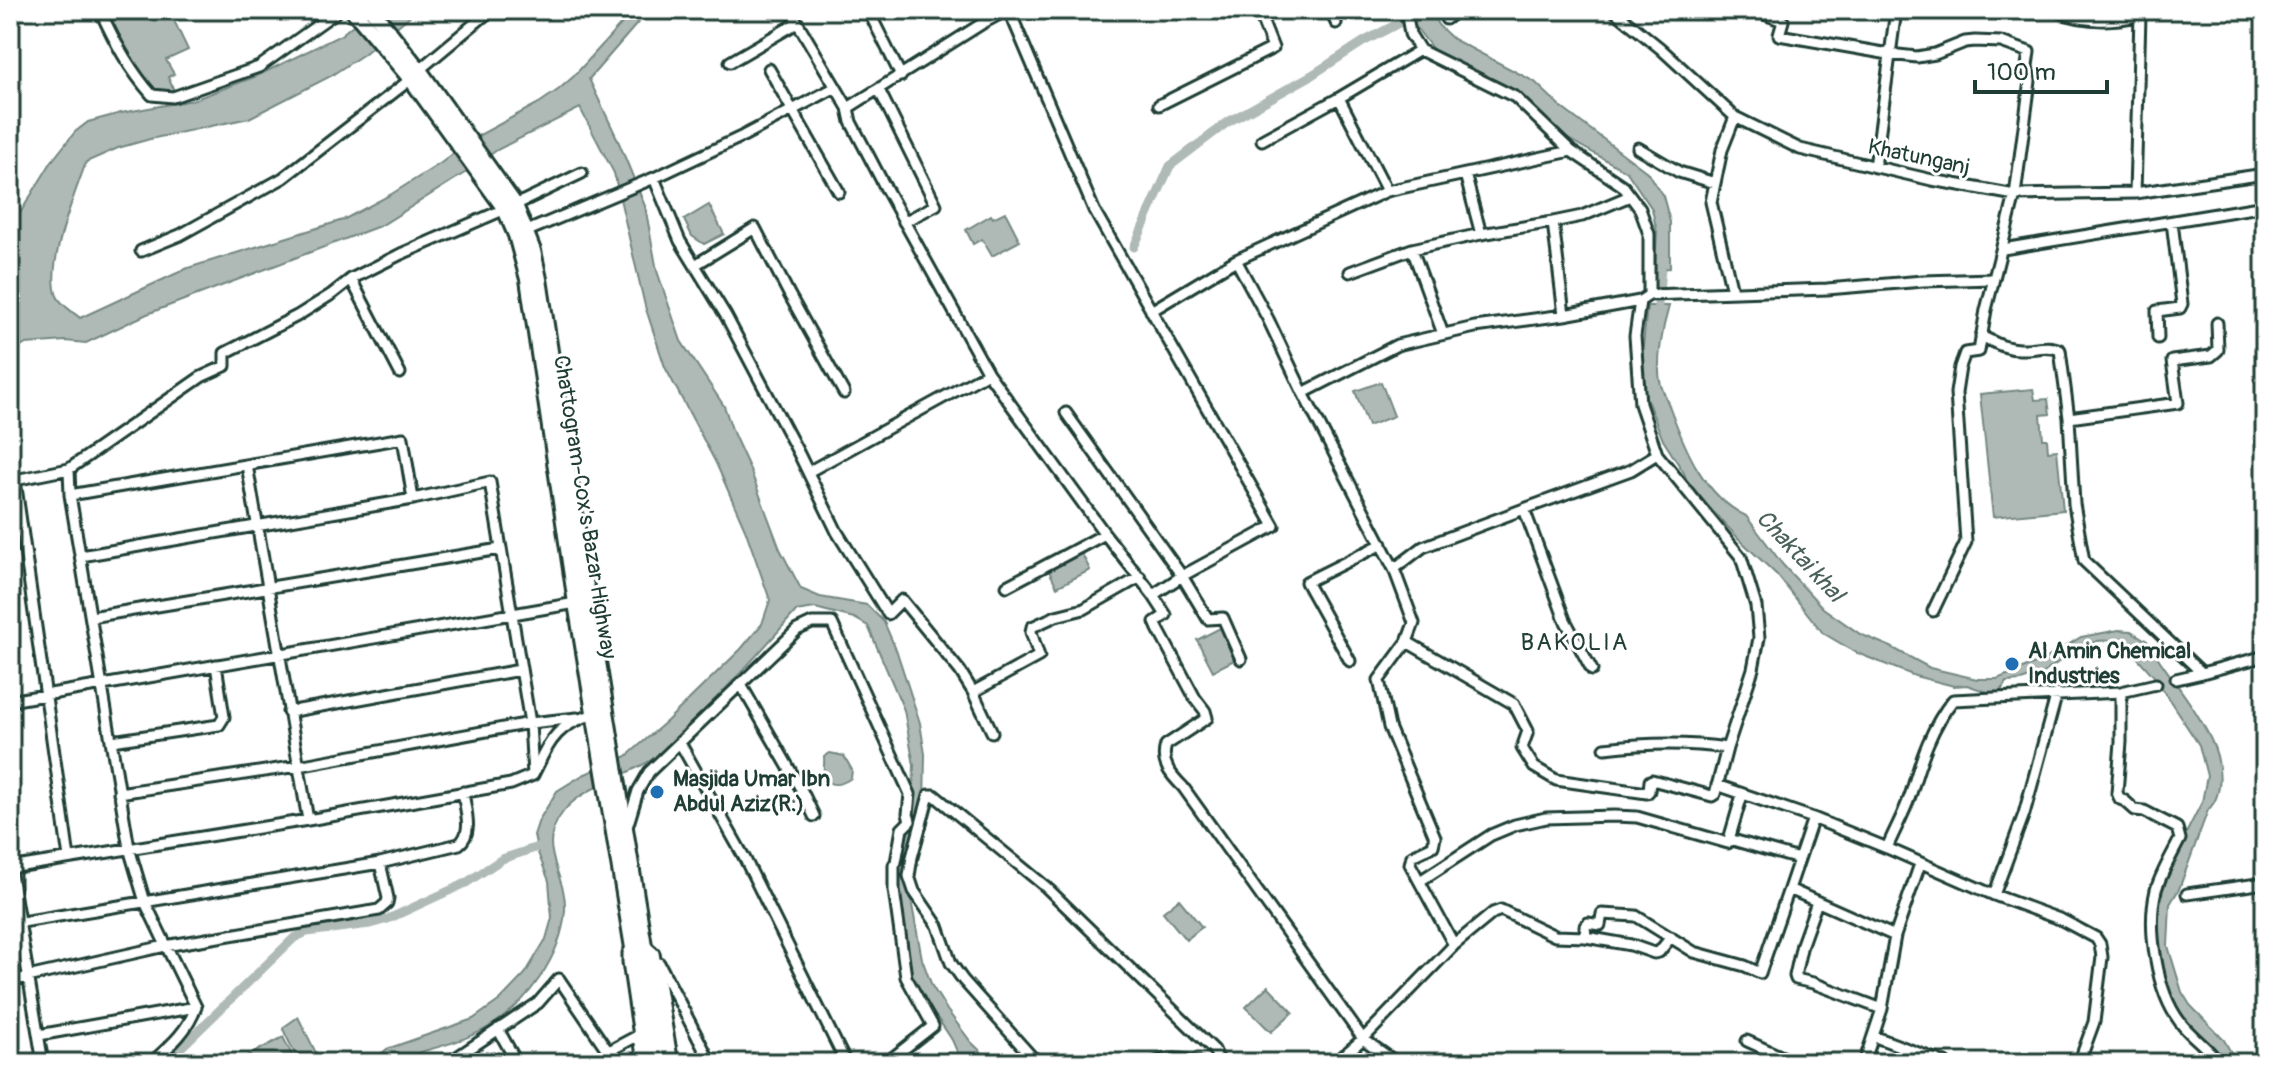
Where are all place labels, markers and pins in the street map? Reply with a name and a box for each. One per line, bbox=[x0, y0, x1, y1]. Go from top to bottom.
place label: Al Amin Chemical Industries bbox=[2028, 637, 2191, 690]
marker: Al Amin Chemical Industries bbox=[2003, 655, 2021, 673]
place label: Masjida Umar Ibn Abdul Aziz(R:) bbox=[673, 765, 830, 818]
marker: Masjida Umar Ibn Abdul Aziz(R:) bbox=[648, 783, 666, 801]

